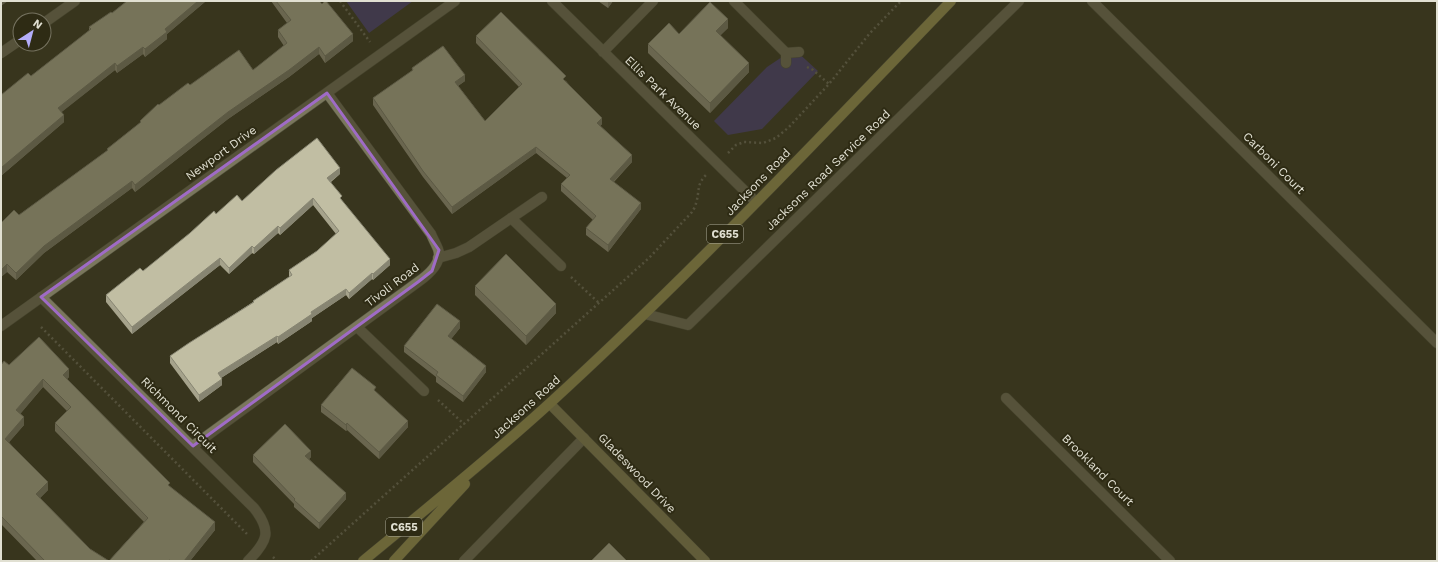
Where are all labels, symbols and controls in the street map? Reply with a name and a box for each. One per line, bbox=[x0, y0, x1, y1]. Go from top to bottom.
north arrow bbox=[12, 12, 52, 52]
text: N bbox=[30, 17, 45, 32]
street label: Ellis Park Avenue bbox=[622, 53, 704, 133]
street label: Jacksons Road Service Road bbox=[763, 107, 893, 233]
street label: Newport Drive bbox=[183, 123, 259, 183]
street label: Carboni Court bbox=[1240, 129, 1308, 197]
street label: Jacksons Road bbox=[723, 146, 793, 218]
road number: C655 bbox=[707, 225, 743, 243]
street label: Tivoli Road bbox=[362, 260, 422, 310]
street label: Jacksons Road bbox=[489, 373, 563, 441]
street label: Richmond Circuit bbox=[138, 374, 220, 456]
street label: Gladeswood Drive bbox=[595, 430, 679, 516]
street label: Brookland Court bbox=[1059, 431, 1137, 509]
road number: C655 bbox=[386, 518, 422, 536]

